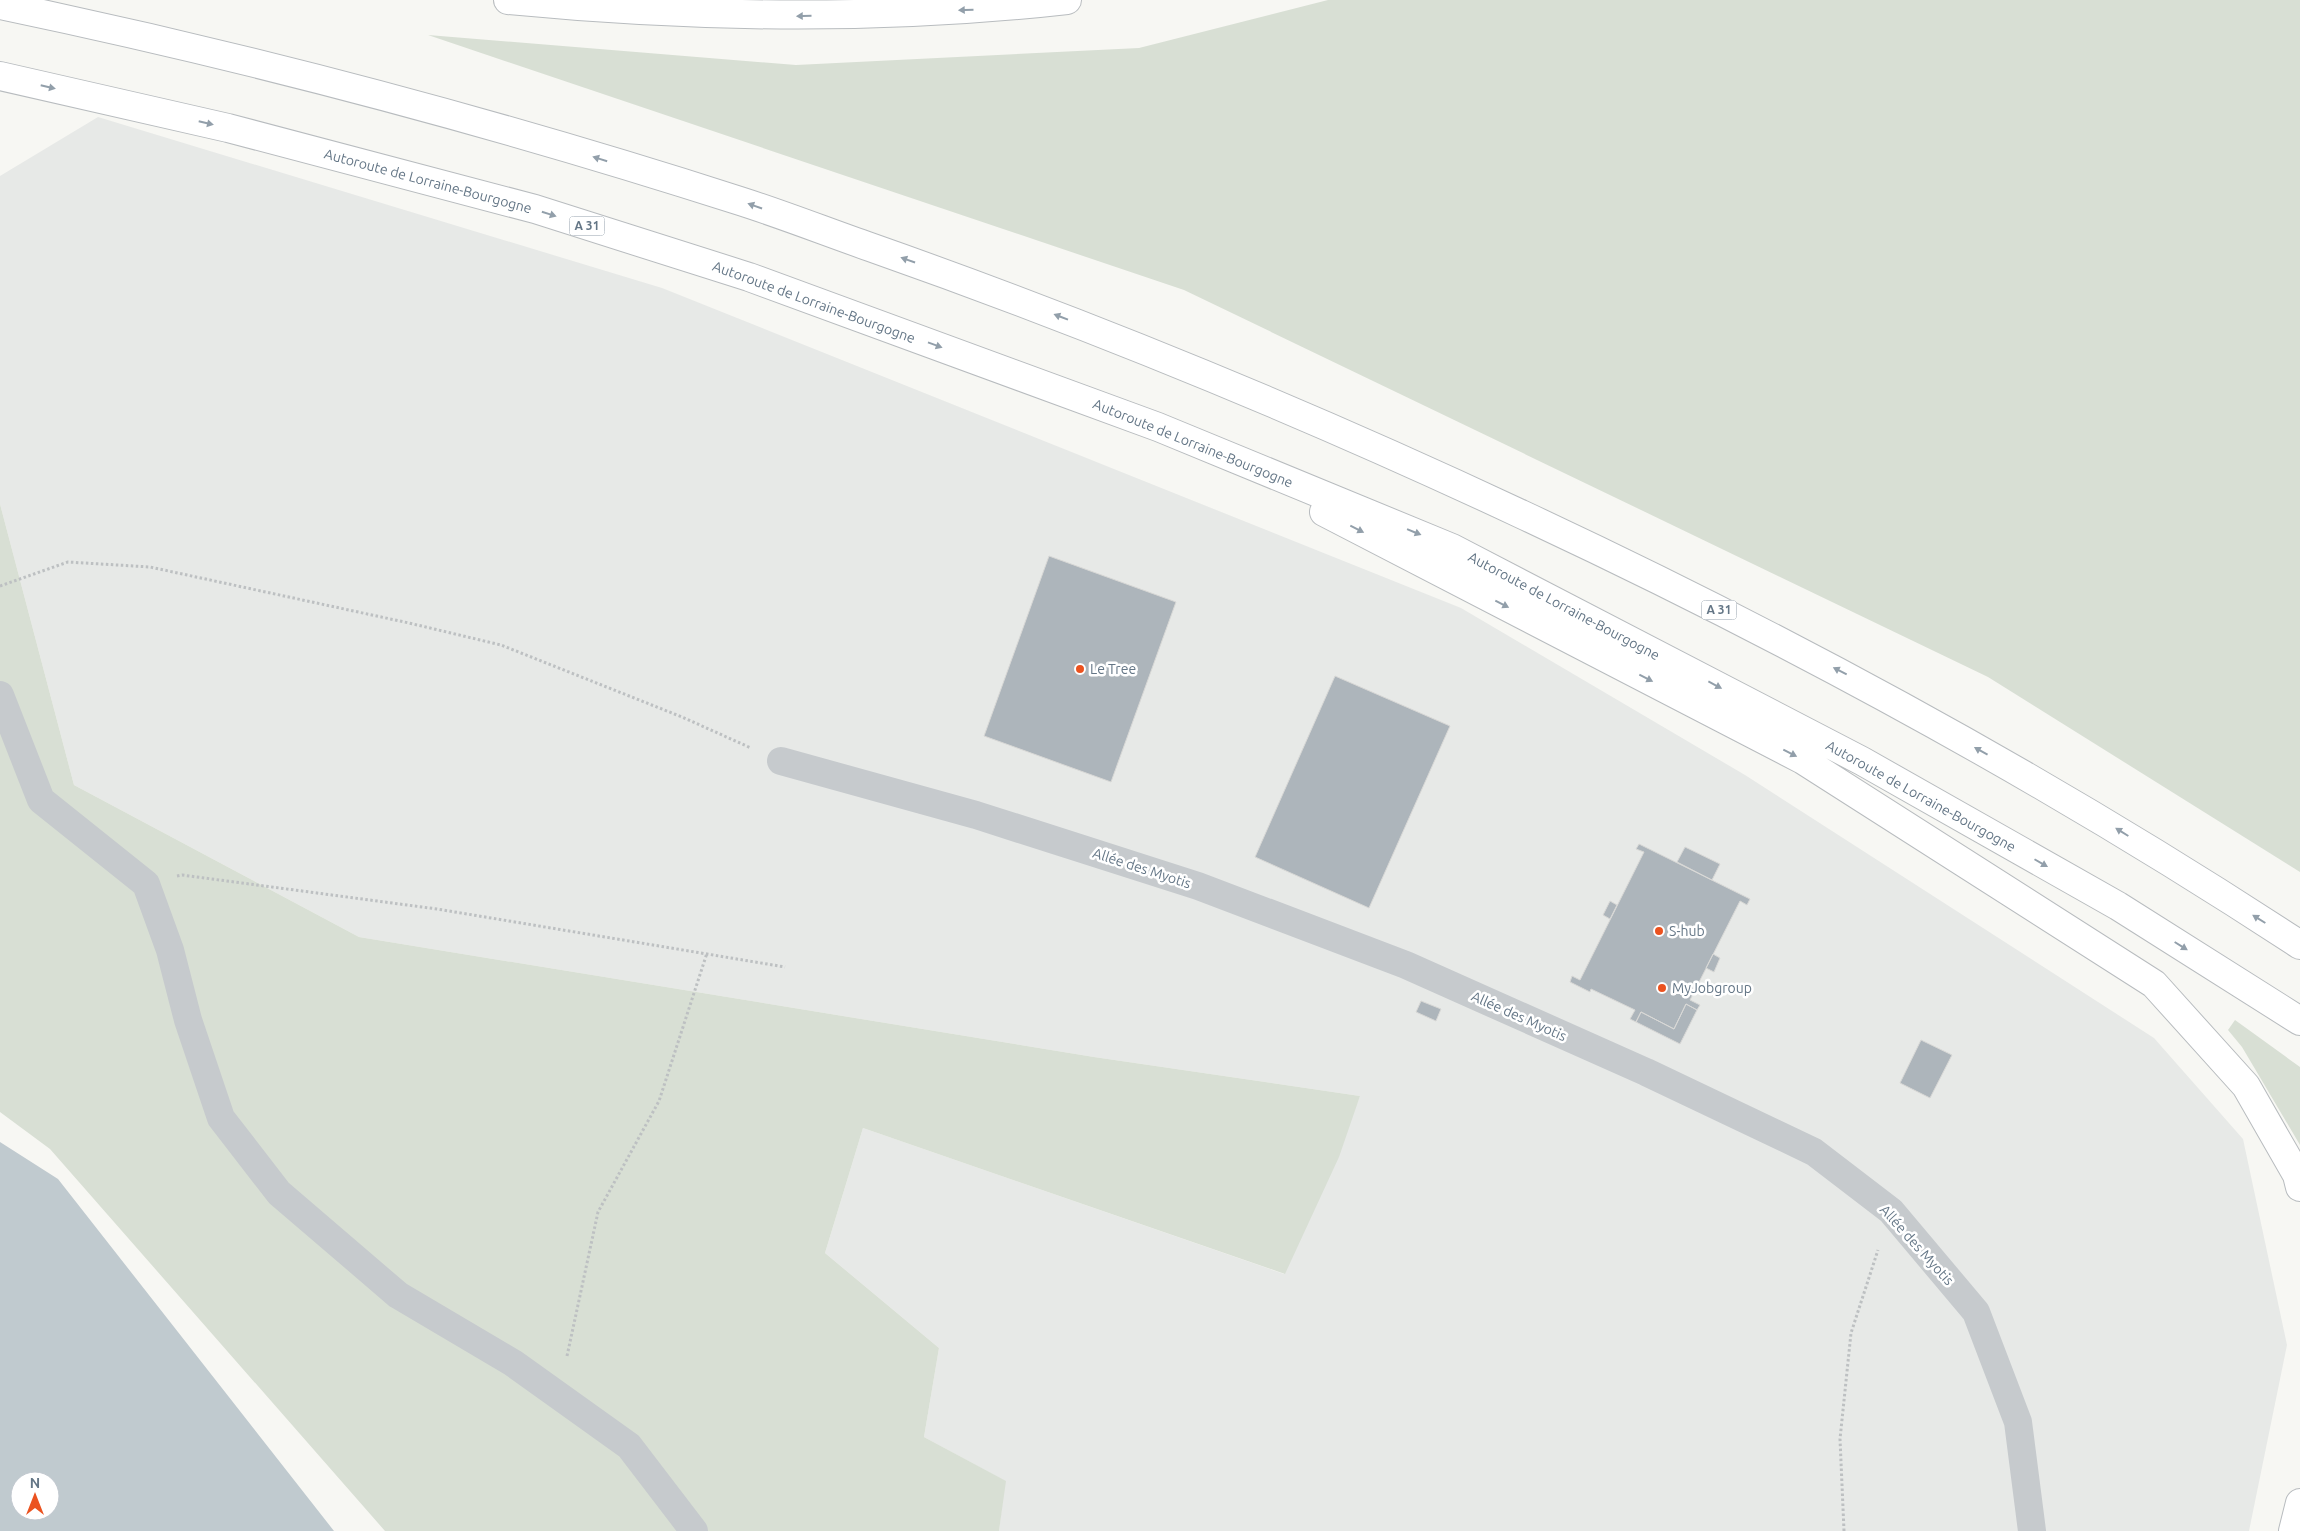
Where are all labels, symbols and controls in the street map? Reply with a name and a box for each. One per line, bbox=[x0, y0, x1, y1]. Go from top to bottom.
one-way arrow bbox=[958, 6, 974, 14]
one-way arrow bbox=[796, 12, 812, 20]
one-way arrow bbox=[40, 83, 55, 91]
one-way arrow bbox=[198, 119, 213, 127]
street label: Autoroute de Lorraine-Bourgogne bbox=[322, 146, 534, 216]
one-way arrow bbox=[592, 155, 607, 163]
one-way arrow bbox=[747, 202, 762, 210]
one-way arrow bbox=[542, 210, 557, 218]
road number: A 31 bbox=[570, 217, 604, 236]
one-way arrow bbox=[900, 256, 915, 264]
street label: Autoroute de Lorraine-Bourgogne bbox=[711, 258, 917, 346]
one-way arrow bbox=[1053, 313, 1068, 320]
one-way arrow bbox=[928, 341, 943, 349]
street label: Autoroute de Lorraine-Bourgogne bbox=[1091, 395, 1295, 491]
one-way arrow bbox=[1350, 525, 1364, 533]
one-way arrow bbox=[1407, 528, 1422, 536]
street label: Autoroute de Lorraine-Bourgogne bbox=[1466, 549, 1662, 663]
one-way arrow bbox=[1494, 600, 1509, 608]
road number: A 31 bbox=[1702, 600, 1736, 620]
place label: Le Tree bbox=[1090, 661, 1136, 677]
marker: Le Tree bbox=[1074, 663, 1086, 675]
one-way arrow bbox=[1832, 667, 1847, 675]
one-way arrow bbox=[1639, 674, 1653, 682]
one-way arrow bbox=[1708, 680, 1721, 689]
street label: Autoroute de Lorraine-Bourgogne bbox=[1823, 737, 2019, 855]
one-way arrow bbox=[1975, 746, 1988, 755]
one-way arrow bbox=[1783, 749, 1798, 757]
one-way arrow bbox=[2115, 827, 2128, 837]
street label: Allée des Myotis bbox=[1091, 845, 1193, 891]
one-way arrow bbox=[2034, 859, 2049, 867]
one-way arrow bbox=[2252, 914, 2266, 924]
place label: S-hub bbox=[1669, 923, 1705, 939]
marker: S-hub bbox=[1653, 925, 1665, 937]
one-way arrow bbox=[2175, 941, 2188, 951]
place label: MyJobgroup bbox=[1672, 980, 1752, 996]
marker: MyJobgroup bbox=[1656, 982, 1668, 994]
street label: Allée des Myotis bbox=[1469, 988, 1569, 1044]
street label: Allée des Myotis bbox=[1877, 1202, 1957, 1288]
north arrow bbox=[10, 1471, 60, 1521]
text: N bbox=[30, 1475, 40, 1491]

